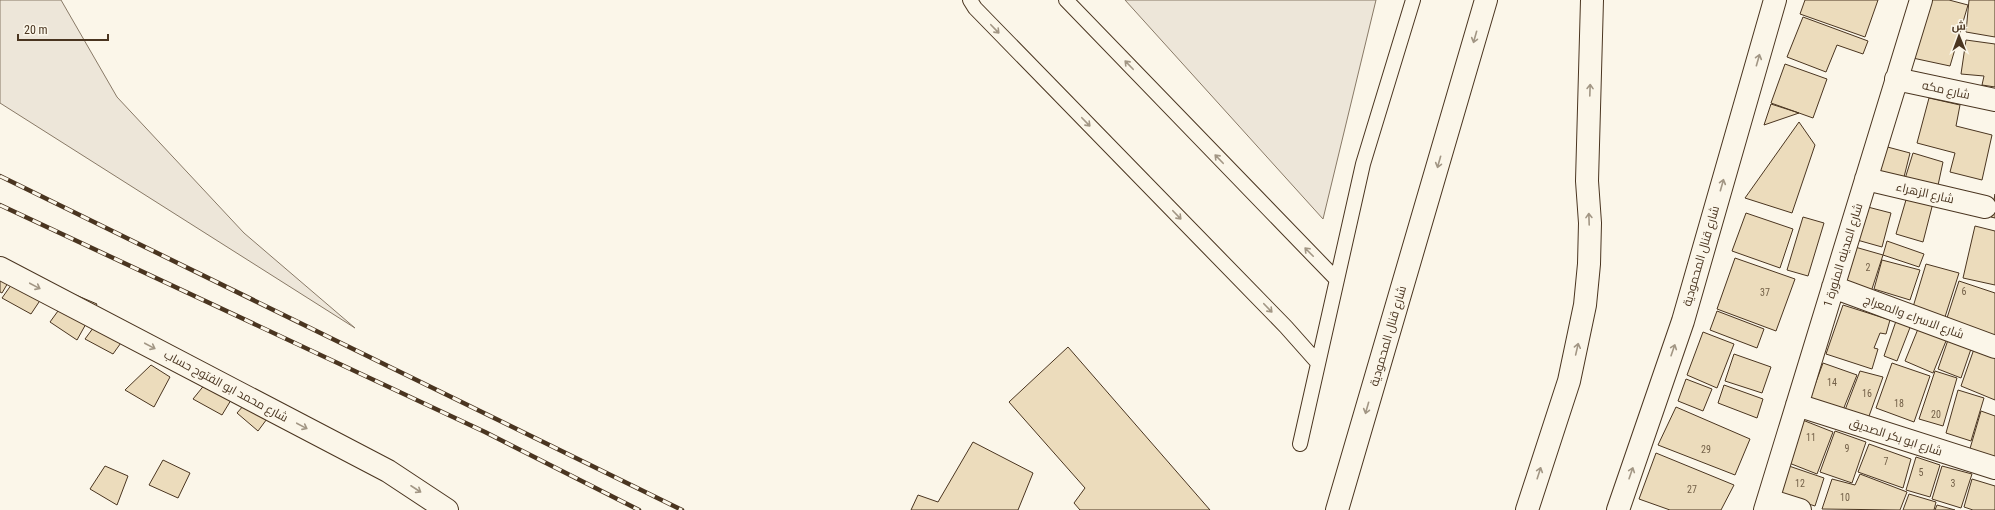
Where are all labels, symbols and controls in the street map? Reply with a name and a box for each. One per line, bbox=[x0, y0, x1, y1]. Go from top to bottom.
scale bar bbox=[18, 16, 108, 42]
north arrow bbox=[1939, 16, 1979, 56]
text: ش bbox=[1952, 20, 1966, 33]
text: 20 m bbox=[24, 23, 48, 37]
one-way arrow bbox=[991, 24, 1000, 34]
one-way arrow bbox=[1471, 31, 1478, 44]
one-way arrow bbox=[1755, 54, 1762, 67]
one-way arrow bbox=[1124, 60, 1134, 70]
street label: شارع مكه bbox=[1921, 78, 1971, 103]
one-way arrow bbox=[1586, 84, 1593, 97]
one-way arrow bbox=[1081, 117, 1091, 127]
one-way arrow bbox=[1214, 154, 1224, 164]
one-way arrow bbox=[1435, 156, 1442, 169]
one-way arrow bbox=[1719, 179, 1726, 192]
street label: شارع الزهراء bbox=[1894, 180, 1955, 207]
street label: شارع المدينه المنورة 1 bbox=[1821, 202, 1866, 309]
street label: شارع قنال المحمودية bbox=[1680, 204, 1723, 308]
one-way arrow bbox=[1172, 210, 1182, 220]
one-way arrow bbox=[1585, 213, 1593, 226]
one-way arrow bbox=[1304, 248, 1314, 257]
house number: 2 bbox=[1866, 262, 1871, 273]
one-way arrow bbox=[28, 283, 40, 290]
street label: شارع قنال المحمودية bbox=[1367, 284, 1410, 388]
house number: 6 bbox=[1962, 286, 1967, 297]
house number: 37 bbox=[1760, 287, 1770, 298]
street label: شارع الاسراء والمعراج bbox=[1862, 292, 1966, 343]
one-way arrow bbox=[1263, 303, 1273, 313]
one-way arrow bbox=[1573, 342, 1581, 355]
one-way arrow bbox=[144, 343, 156, 351]
one-way arrow bbox=[1670, 344, 1677, 357]
street label: شارع محمد ابو الفتوح حساب bbox=[161, 347, 291, 426]
house number: 14 bbox=[1827, 377, 1837, 388]
house number: 16 bbox=[1862, 388, 1872, 399]
house number: 18 bbox=[1894, 398, 1904, 409]
one-way arrow bbox=[1363, 401, 1370, 414]
house number: 20 bbox=[1931, 409, 1941, 420]
street label: شارع ابو بكر الصديق bbox=[1848, 415, 1944, 460]
one-way arrow bbox=[296, 423, 308, 430]
house number: 11 bbox=[1806, 432, 1816, 443]
house number: 9 bbox=[1845, 443, 1850, 454]
house number: 29 bbox=[1701, 444, 1711, 455]
house number: 7 bbox=[1884, 456, 1889, 467]
one-way arrow bbox=[1536, 467, 1543, 480]
one-way arrow bbox=[1627, 467, 1635, 479]
house number: 5 bbox=[1919, 467, 1924, 478]
house number: 12 bbox=[1795, 478, 1805, 489]
house number: 3 bbox=[1951, 478, 1956, 489]
house number: 27 bbox=[1687, 484, 1697, 495]
one-way arrow bbox=[410, 485, 421, 493]
house number: 10 bbox=[1840, 492, 1850, 503]

